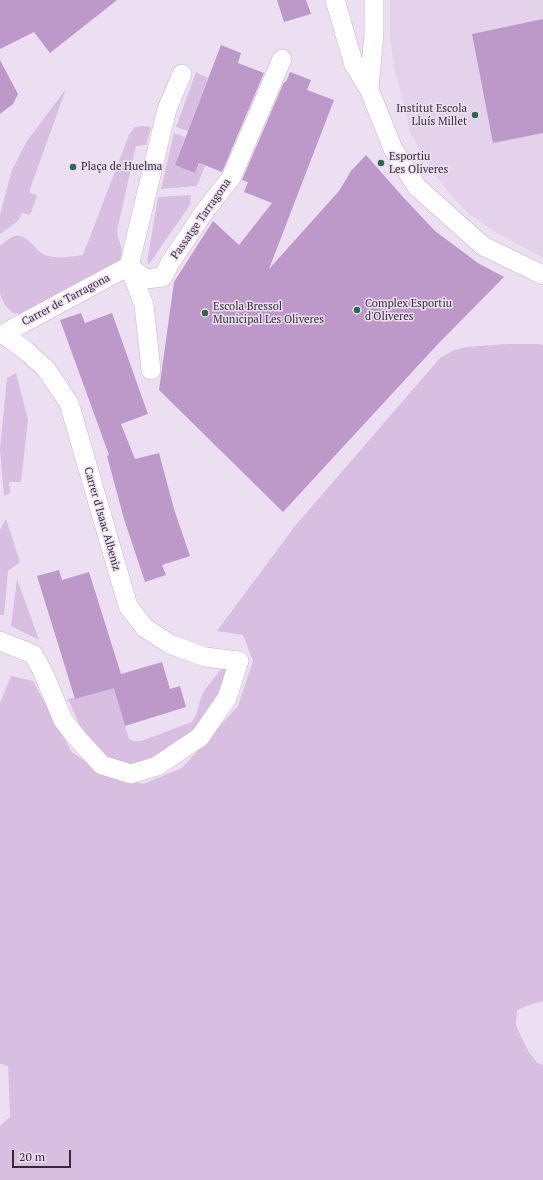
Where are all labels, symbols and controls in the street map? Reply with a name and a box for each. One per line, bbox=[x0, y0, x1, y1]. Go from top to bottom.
place label: Institut Escola Lluís Millet bbox=[396, 102, 467, 128]
marker: Institut Escola Lluís Millet bbox=[470, 110, 480, 120]
place label: Esportiu Les Oliveres bbox=[389, 150, 448, 176]
marker: Esportiu Les Oliveres bbox=[376, 158, 386, 168]
place label: Plaça de Huelma bbox=[81, 160, 162, 174]
marker: Plaça de Huelma bbox=[68, 162, 78, 172]
street label: Passatge Tarragona bbox=[168, 176, 234, 262]
street label: Carrer de Tarragona bbox=[20, 271, 112, 329]
place label: Complex Esportiu d'Oliveres bbox=[365, 297, 452, 323]
place label: Escola Bressol Municipal Les Oliveres bbox=[213, 300, 324, 326]
marker: Complex Esportiu d'Oliveres bbox=[352, 305, 362, 315]
marker: Escola Bressol Municipal Les Oliveres bbox=[200, 308, 210, 318]
street label: Carrer d'Isaac Albeniz bbox=[81, 466, 123, 572]
scale bar bbox=[14, 1142, 73, 1168]
text: 20 m bbox=[19, 1149, 45, 1164]

